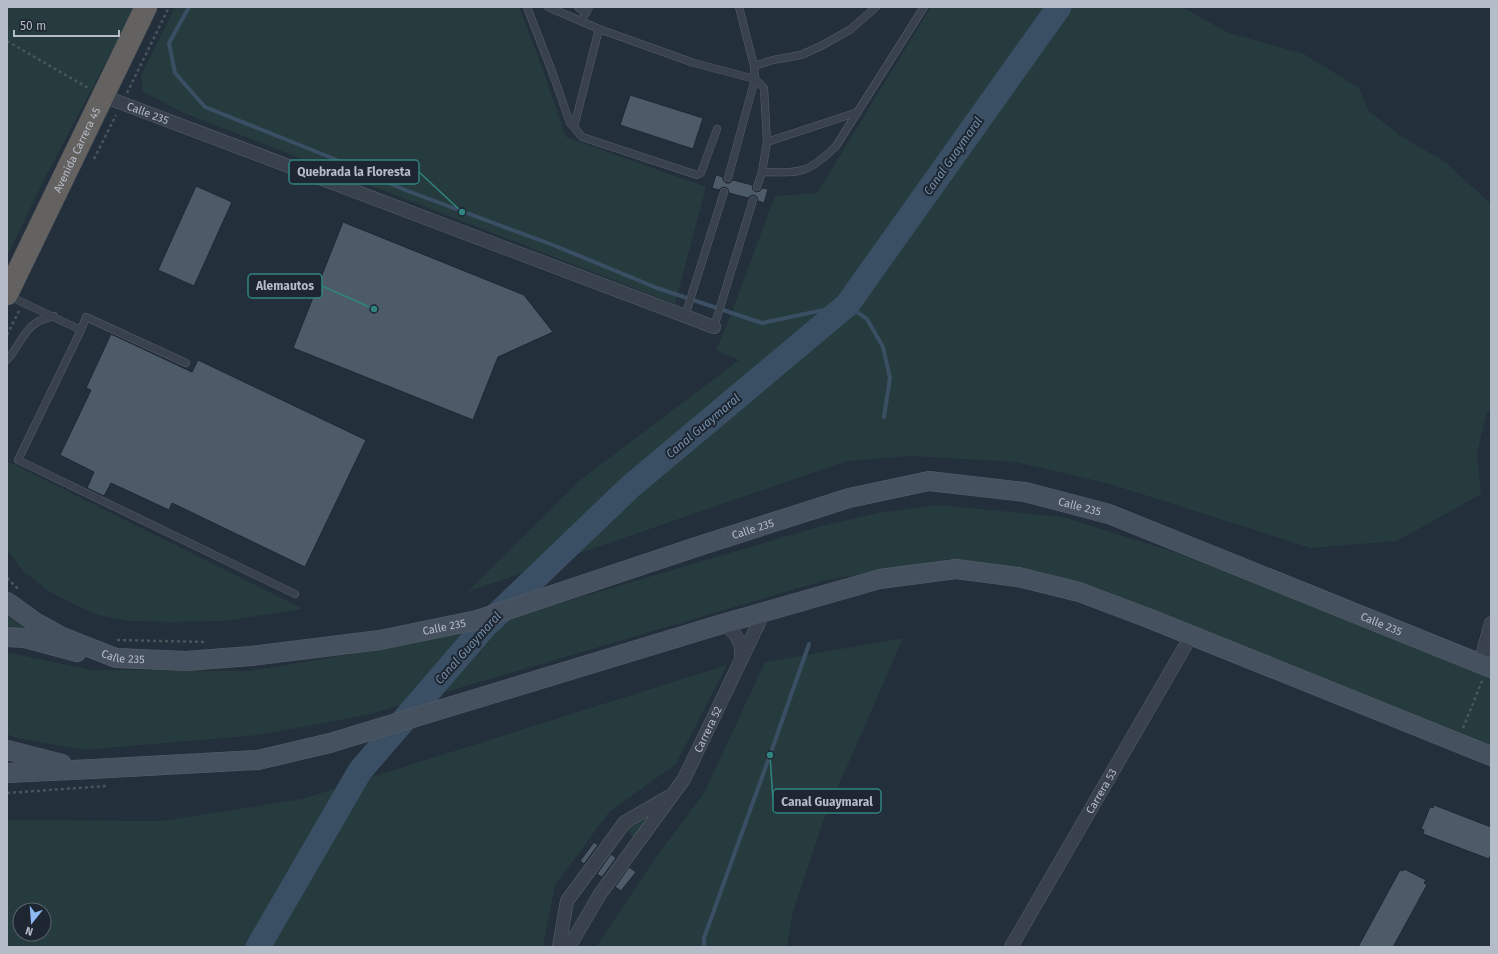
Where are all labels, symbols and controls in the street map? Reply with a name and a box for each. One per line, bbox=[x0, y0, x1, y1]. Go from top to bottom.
scale bar bbox=[14, 12, 119, 38]
text: 50 m bbox=[20, 19, 46, 33]
street label: Calle 235 bbox=[125, 99, 171, 127]
street label: Avenida Carrera 45 bbox=[51, 105, 103, 195]
water label: Canal Guaymaral bbox=[921, 114, 985, 198]
callout: Quebrada la Floresta bbox=[289, 160, 419, 184]
text: Quebrada la Floresta bbox=[297, 165, 411, 179]
callout: Alemautos bbox=[248, 274, 322, 298]
text: Alemautos bbox=[255, 279, 314, 293]
water label: Canal Guaymaral bbox=[663, 391, 743, 461]
street label: Calle 235 bbox=[1057, 495, 1103, 518]
street label: Calle 235 bbox=[730, 516, 776, 542]
water label: Canal Guaymaral bbox=[432, 609, 504, 687]
street label: Calle 235 bbox=[1359, 610, 1405, 638]
street label: Calle 235 bbox=[421, 616, 467, 638]
street label: Calle 235 bbox=[100, 646, 145, 666]
street label: Carrera 52 bbox=[691, 704, 724, 755]
street label: Carrera 53 bbox=[1083, 766, 1119, 816]
callout: Canal Guaymaral bbox=[773, 789, 881, 813]
text: Canal Guaymaral bbox=[781, 795, 873, 809]
north arrow bbox=[12, 902, 52, 942]
text: N bbox=[24, 924, 35, 938]

